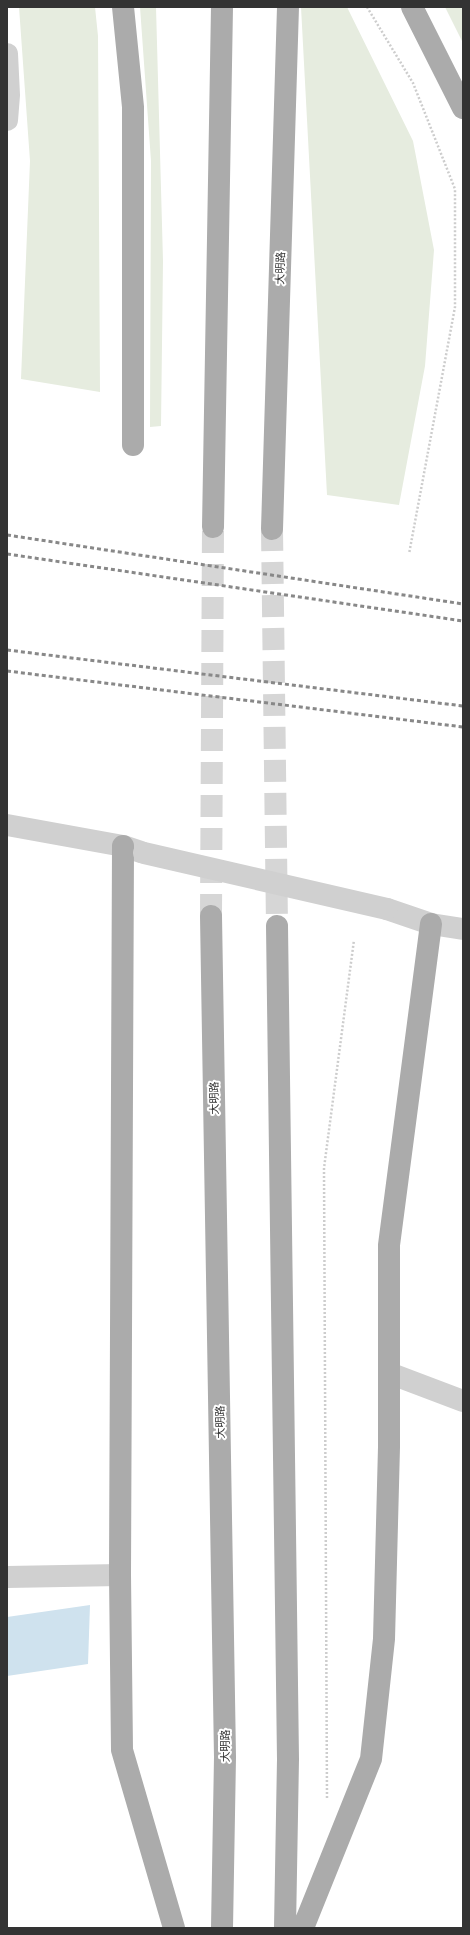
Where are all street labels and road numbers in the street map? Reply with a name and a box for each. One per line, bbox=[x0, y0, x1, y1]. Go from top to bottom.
street label: 大明路 bbox=[272, 251, 288, 285]
street label: 大明路 bbox=[207, 1081, 221, 1115]
street label: 大明路 bbox=[213, 1405, 227, 1439]
street label: 大明路 bbox=[218, 1730, 232, 1763]

